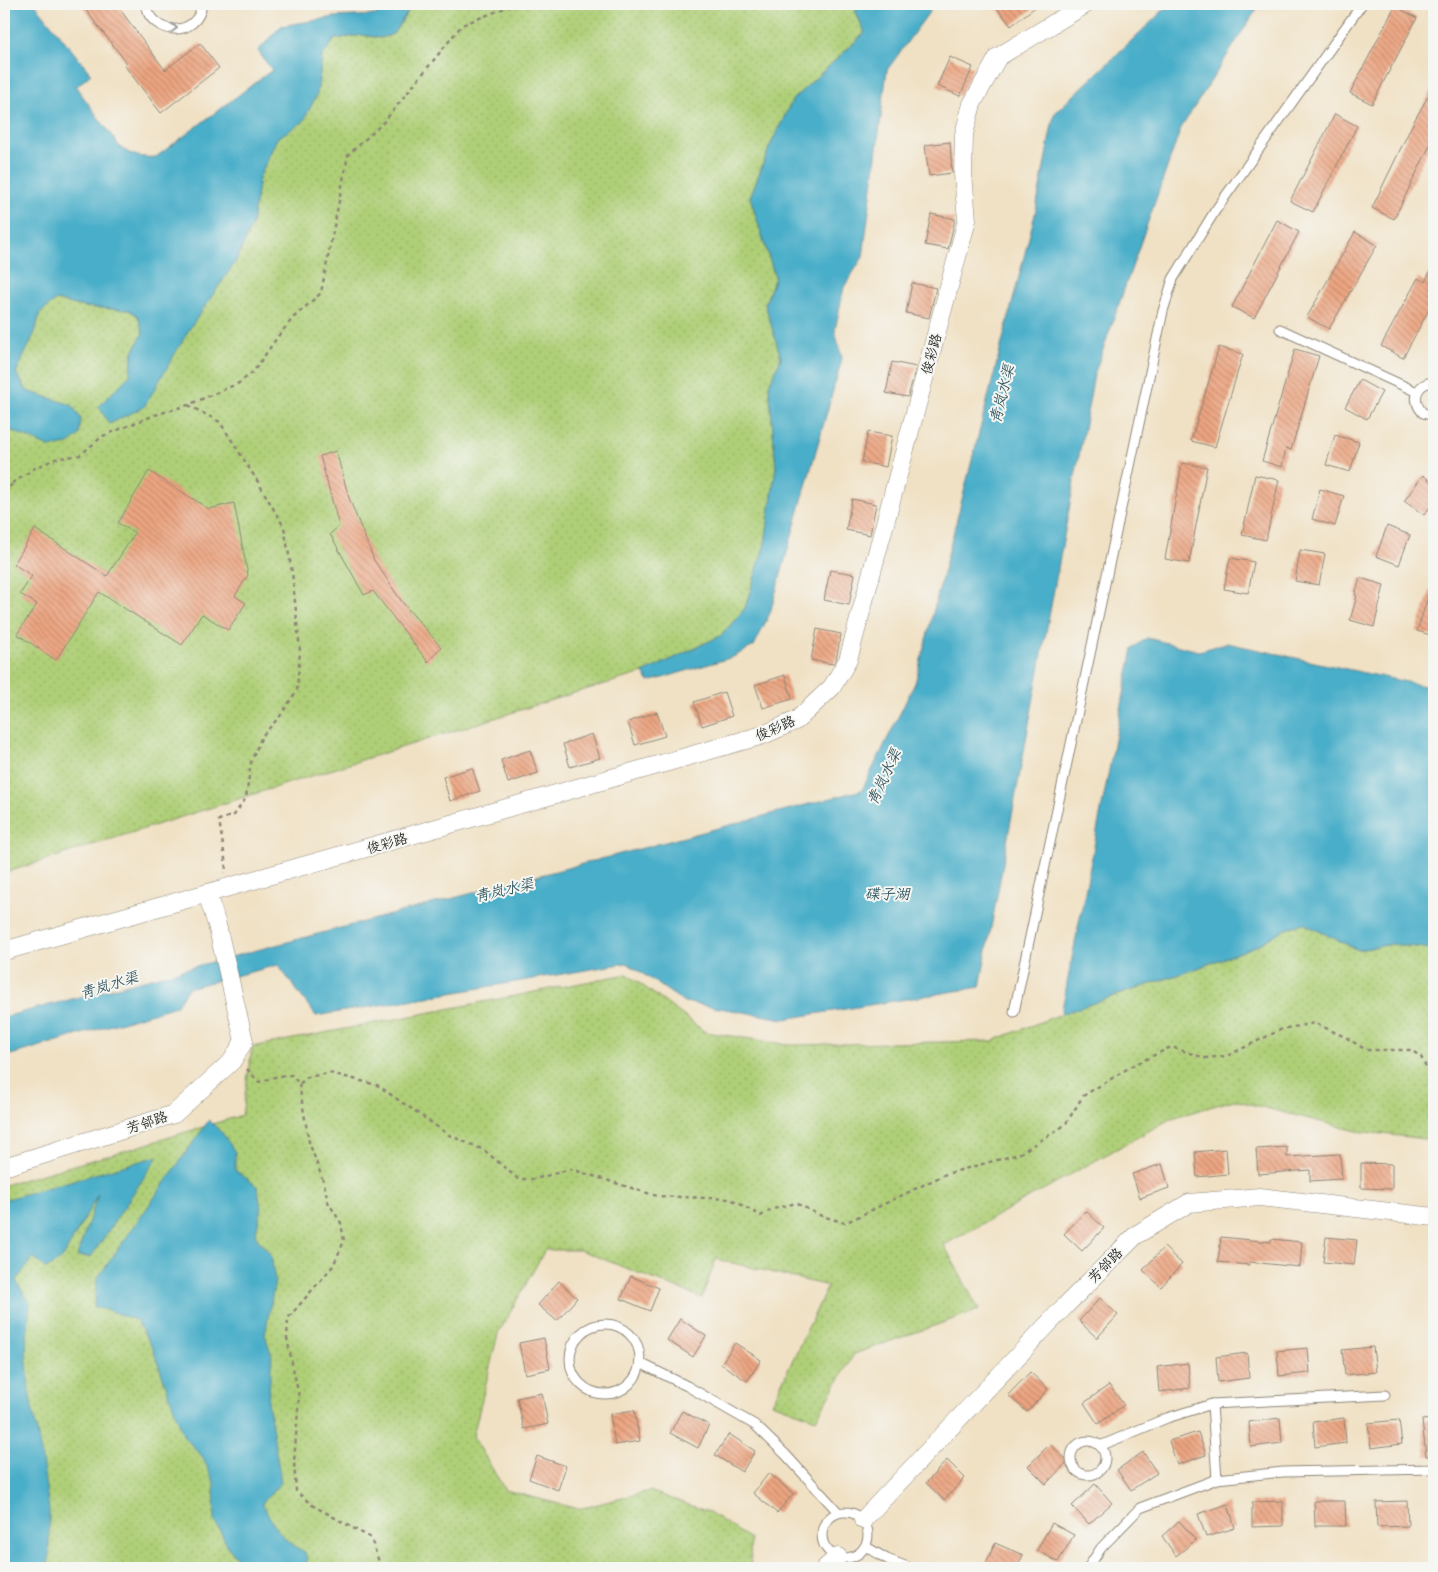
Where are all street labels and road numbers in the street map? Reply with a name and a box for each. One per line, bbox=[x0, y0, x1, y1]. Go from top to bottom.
street label: 俊彩路 bbox=[918, 332, 945, 377]
street label: 俊彩路 bbox=[753, 712, 798, 745]
street label: 俊彩路 bbox=[365, 830, 410, 857]
street label: 芳邻路 bbox=[125, 1108, 170, 1137]
street label: 芳邻路 bbox=[1084, 1244, 1126, 1286]

